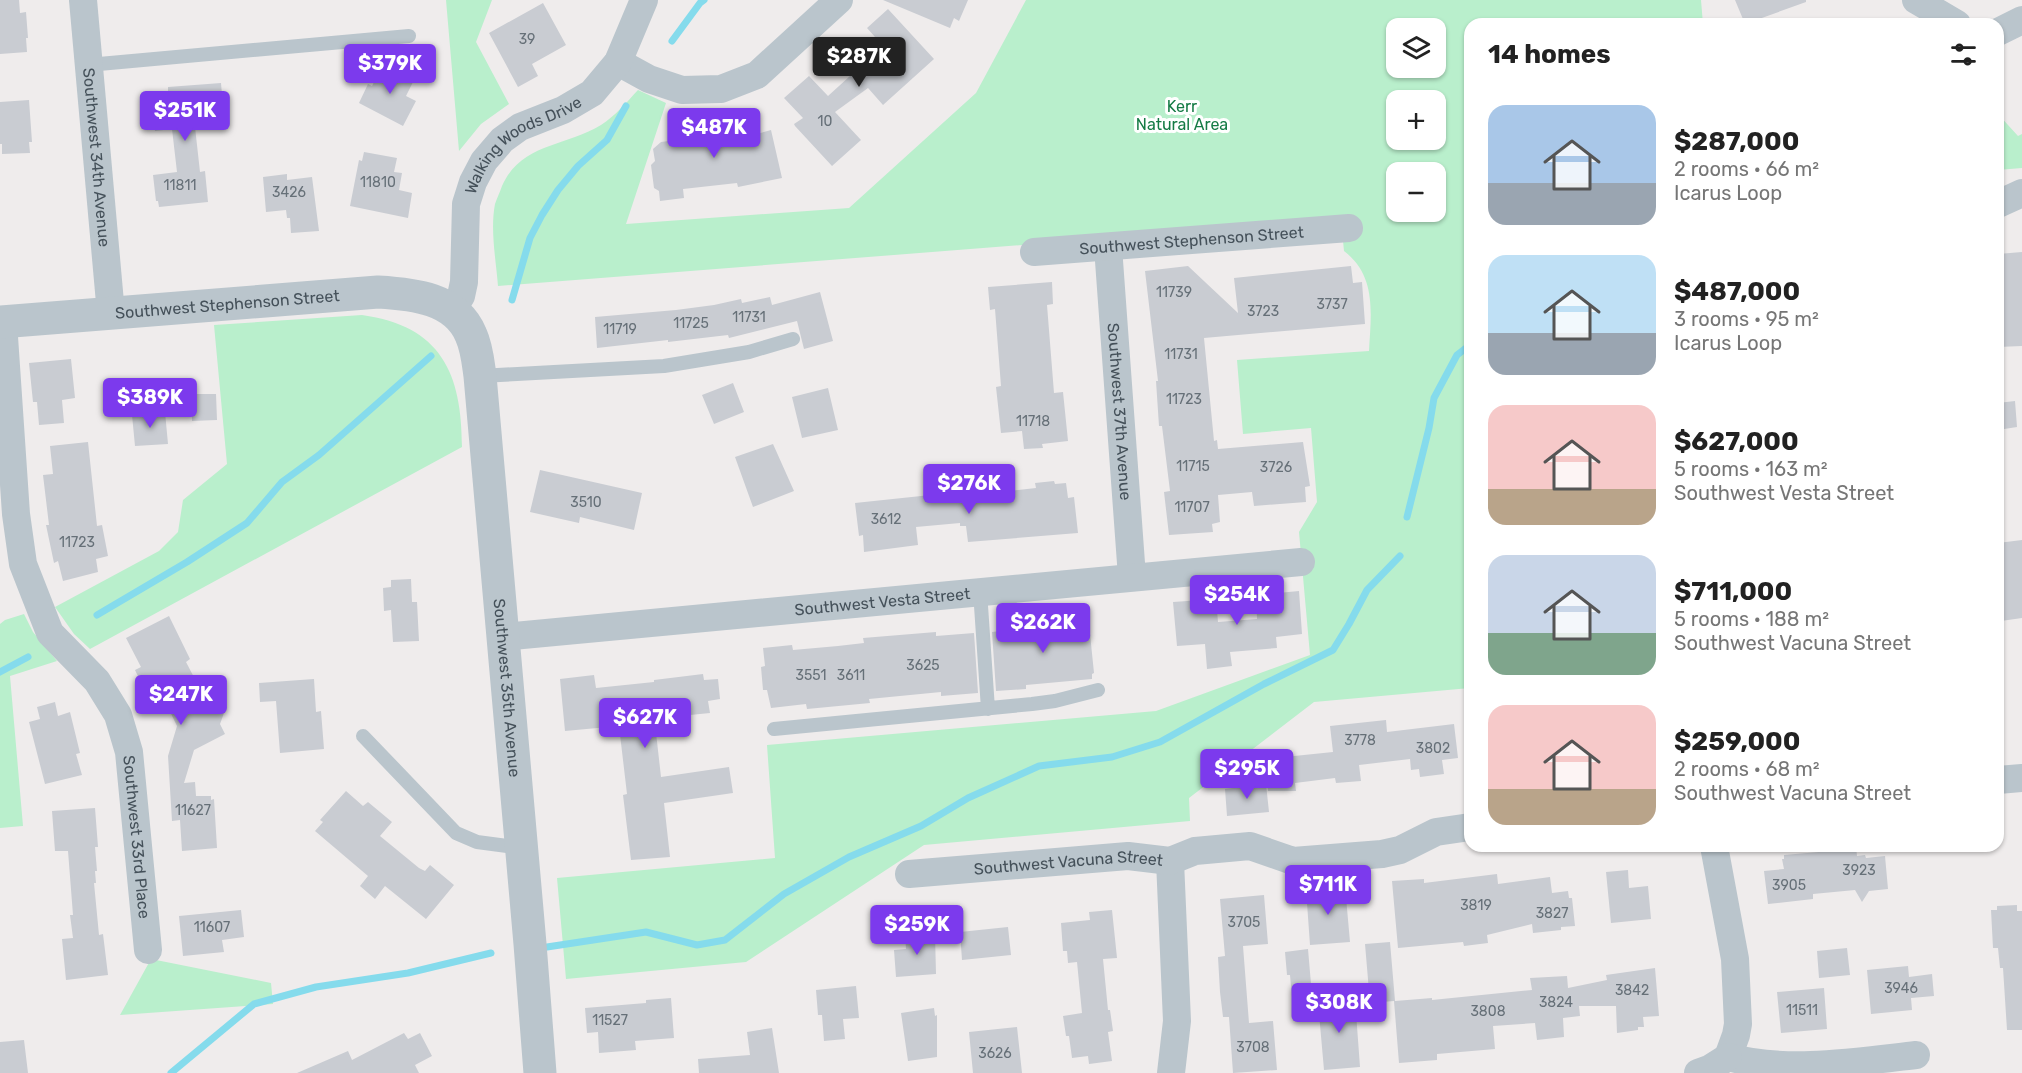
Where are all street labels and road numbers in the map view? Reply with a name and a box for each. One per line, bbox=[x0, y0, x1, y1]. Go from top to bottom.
street label: Southwest 34th Avenue bbox=[79, 67, 114, 248]
street label: Walking Woods Drive bbox=[461, 92, 585, 196]
street label: Southwest Stephenson Street bbox=[1079, 222, 1305, 259]
street label: Southwest Stephenson Street bbox=[114, 286, 340, 323]
street label: Southwest 37th Avenue bbox=[1104, 322, 1135, 501]
street label: Southwest Vesta Street bbox=[794, 584, 971, 619]
street label: Southwest 35th Avenue bbox=[490, 598, 524, 778]
street label: Southwest 33rd Place bbox=[119, 754, 154, 919]
street label: Southwest Vacuna Street bbox=[973, 847, 1164, 879]

